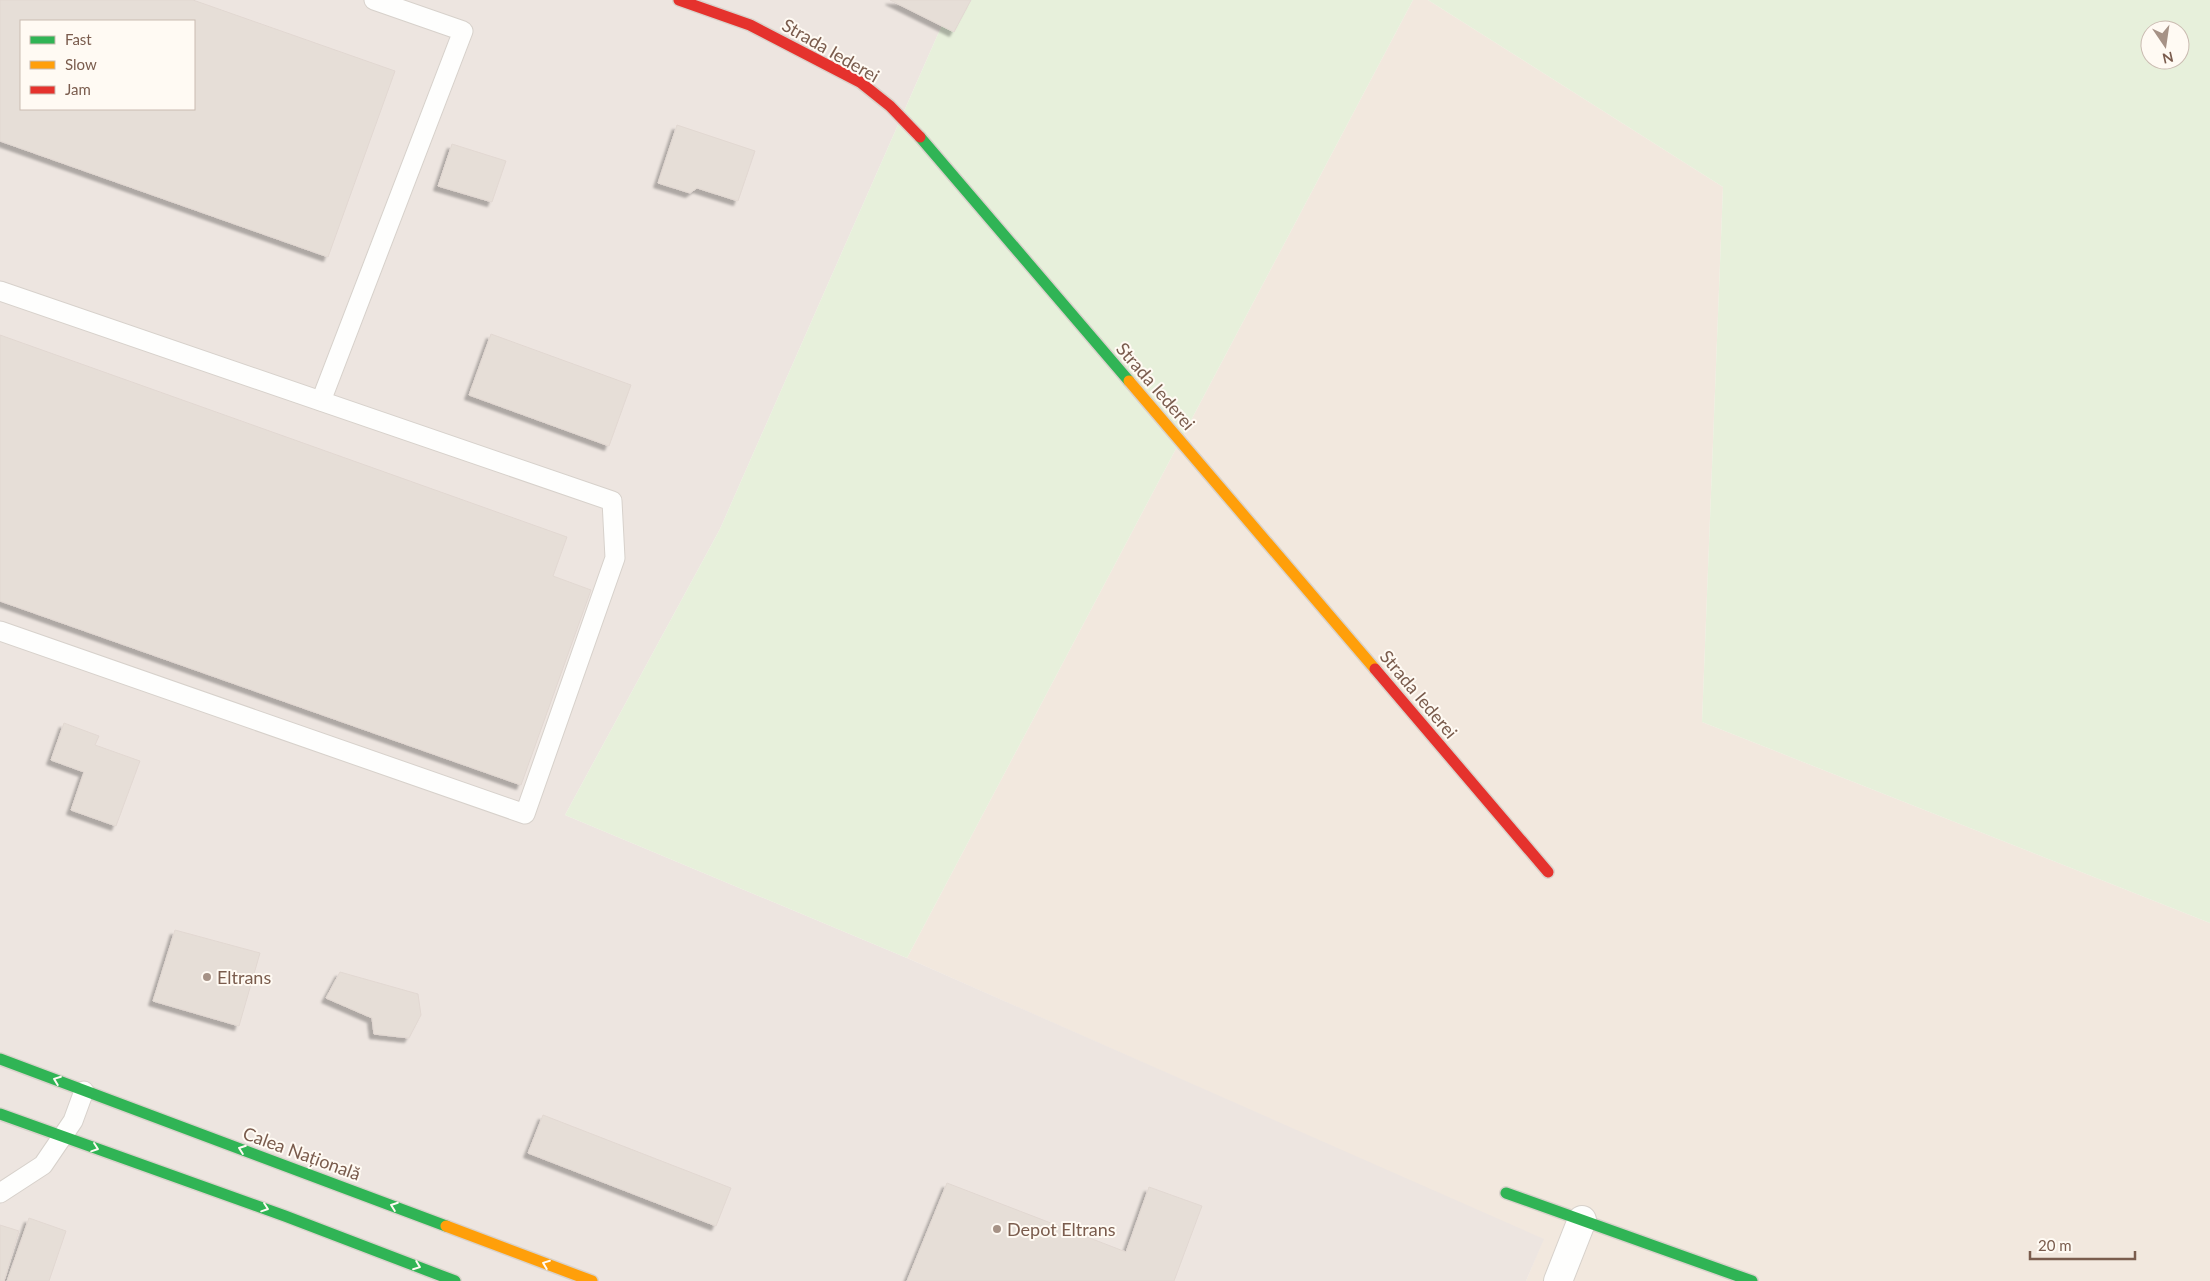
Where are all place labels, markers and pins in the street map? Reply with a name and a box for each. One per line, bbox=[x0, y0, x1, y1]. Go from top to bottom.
place label: Eltrans bbox=[217, 966, 271, 988]
marker: Eltrans bbox=[201, 971, 213, 983]
place label: Depot Eltrans bbox=[1007, 1218, 1116, 1240]
marker: Depot Eltrans bbox=[991, 1223, 1003, 1235]

